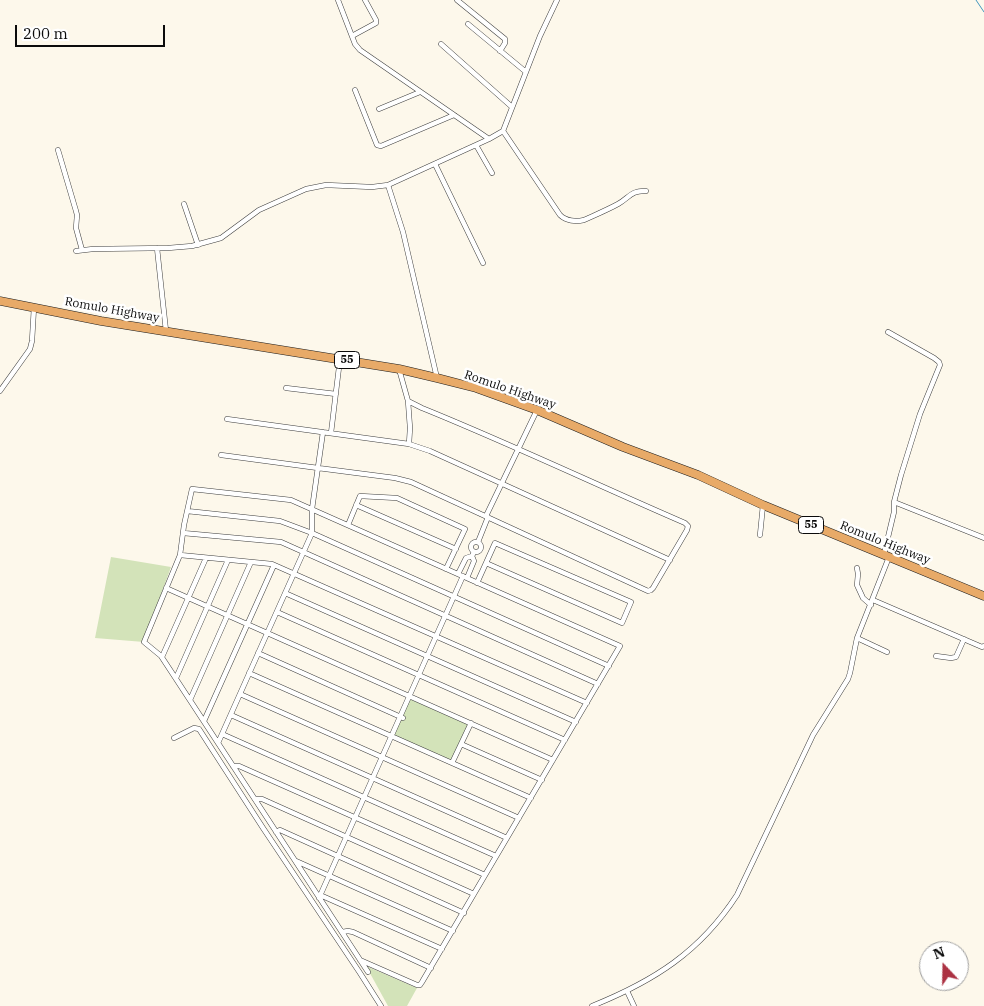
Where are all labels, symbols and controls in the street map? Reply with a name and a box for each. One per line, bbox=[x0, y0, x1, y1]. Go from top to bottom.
scale bar bbox=[18, 15, 168, 47]
text: 200 m bbox=[23, 24, 68, 43]
street label: Romulo Highway bbox=[64, 295, 160, 325]
road number: 55 bbox=[334, 352, 360, 368]
street label: Romulo Highway bbox=[462, 368, 558, 412]
road number: 55 bbox=[798, 516, 824, 534]
street label: Romulo Highway bbox=[838, 518, 932, 568]
north arrow bbox=[919, 941, 969, 991]
text: N bbox=[931, 943, 947, 963]

